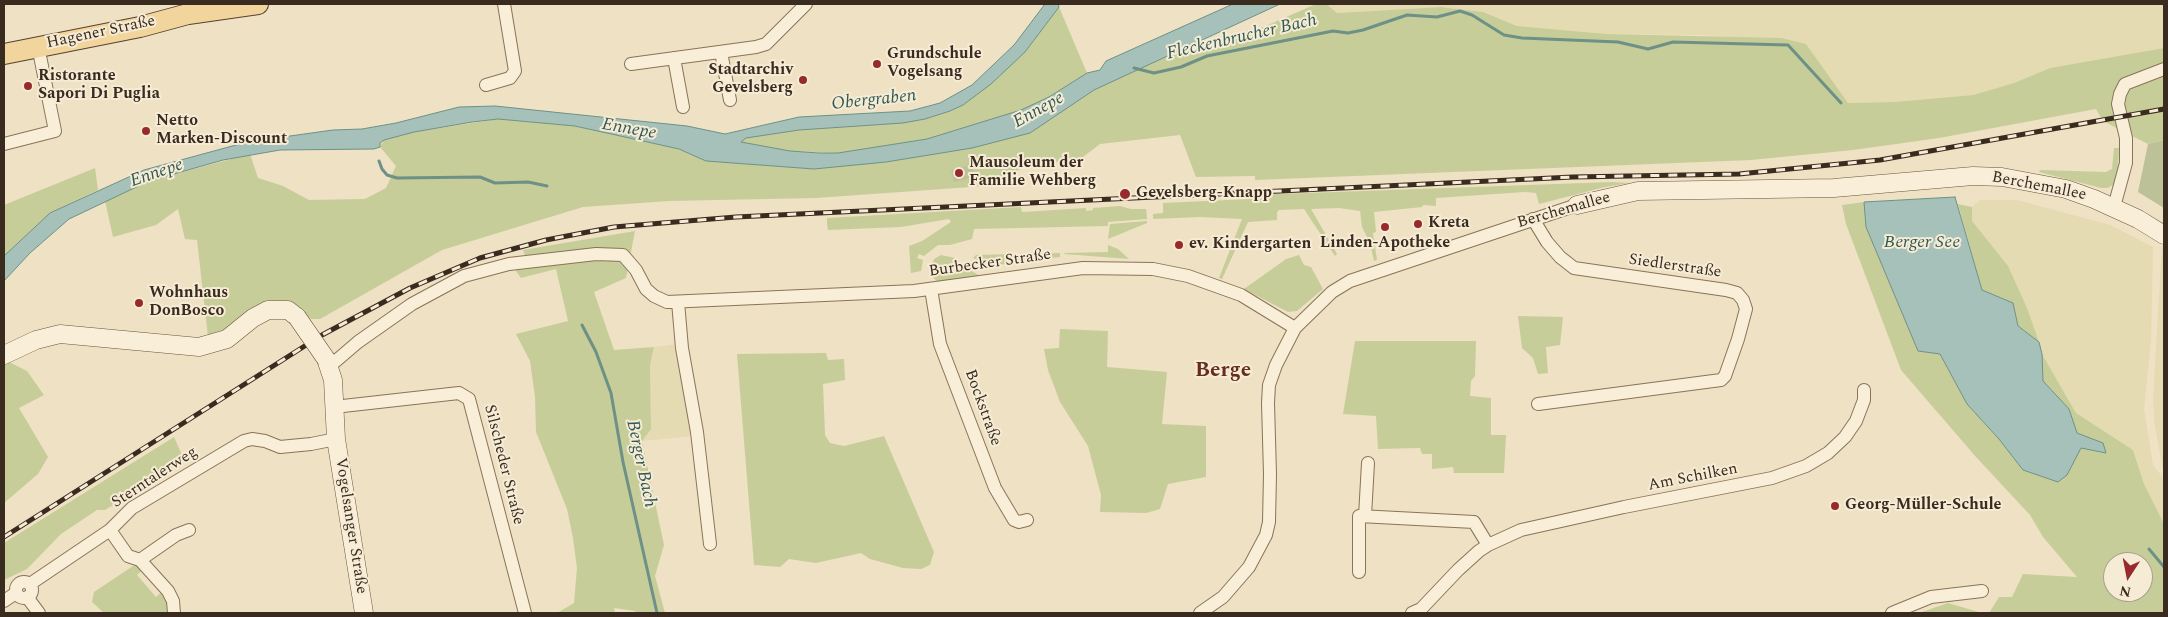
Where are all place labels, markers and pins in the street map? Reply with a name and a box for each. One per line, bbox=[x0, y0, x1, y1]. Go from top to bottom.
place label: Grundschule Vogelsang bbox=[887, 45, 982, 83]
marker: Grundschule Vogelsang bbox=[871, 58, 883, 70]
place label: Stadtarchiv Gevelsberg bbox=[708, 61, 793, 99]
place label: Ristorante Sapori Di Puglia bbox=[38, 67, 160, 105]
marker: Stadtarchiv Gevelsberg bbox=[797, 74, 809, 86]
marker: Ristorante Sapori Di Puglia bbox=[22, 80, 34, 92]
place label: Netto Marken-Discount bbox=[156, 112, 287, 150]
marker: Netto Marken-Discount bbox=[140, 125, 152, 137]
place label: Mausoleum der Familie Wehberg bbox=[969, 154, 1096, 192]
marker: Mausoleum der Familie Wehberg bbox=[953, 167, 965, 179]
place label: Gevelsberg-Knapp bbox=[1136, 184, 1272, 204]
marker: Gevelsberg-Knapp bbox=[1118, 187, 1132, 201]
place label: Kreta bbox=[1428, 214, 1470, 234]
marker: Kreta bbox=[1412, 218, 1424, 230]
marker: Linden-Apotheke bbox=[1379, 221, 1391, 233]
place label: Linden-Apotheke bbox=[1320, 234, 1450, 254]
place label: ev. Kindergarten bbox=[1189, 235, 1311, 255]
marker: ev. Kindergarten bbox=[1173, 239, 1185, 251]
place label: Wohnhaus DonBosco bbox=[149, 284, 228, 322]
marker: Wohnhaus DonBosco bbox=[133, 297, 145, 309]
place label: Georg-Müller-Schule bbox=[1845, 496, 2002, 516]
marker: Georg-Müller-Schule bbox=[1829, 500, 1841, 512]

